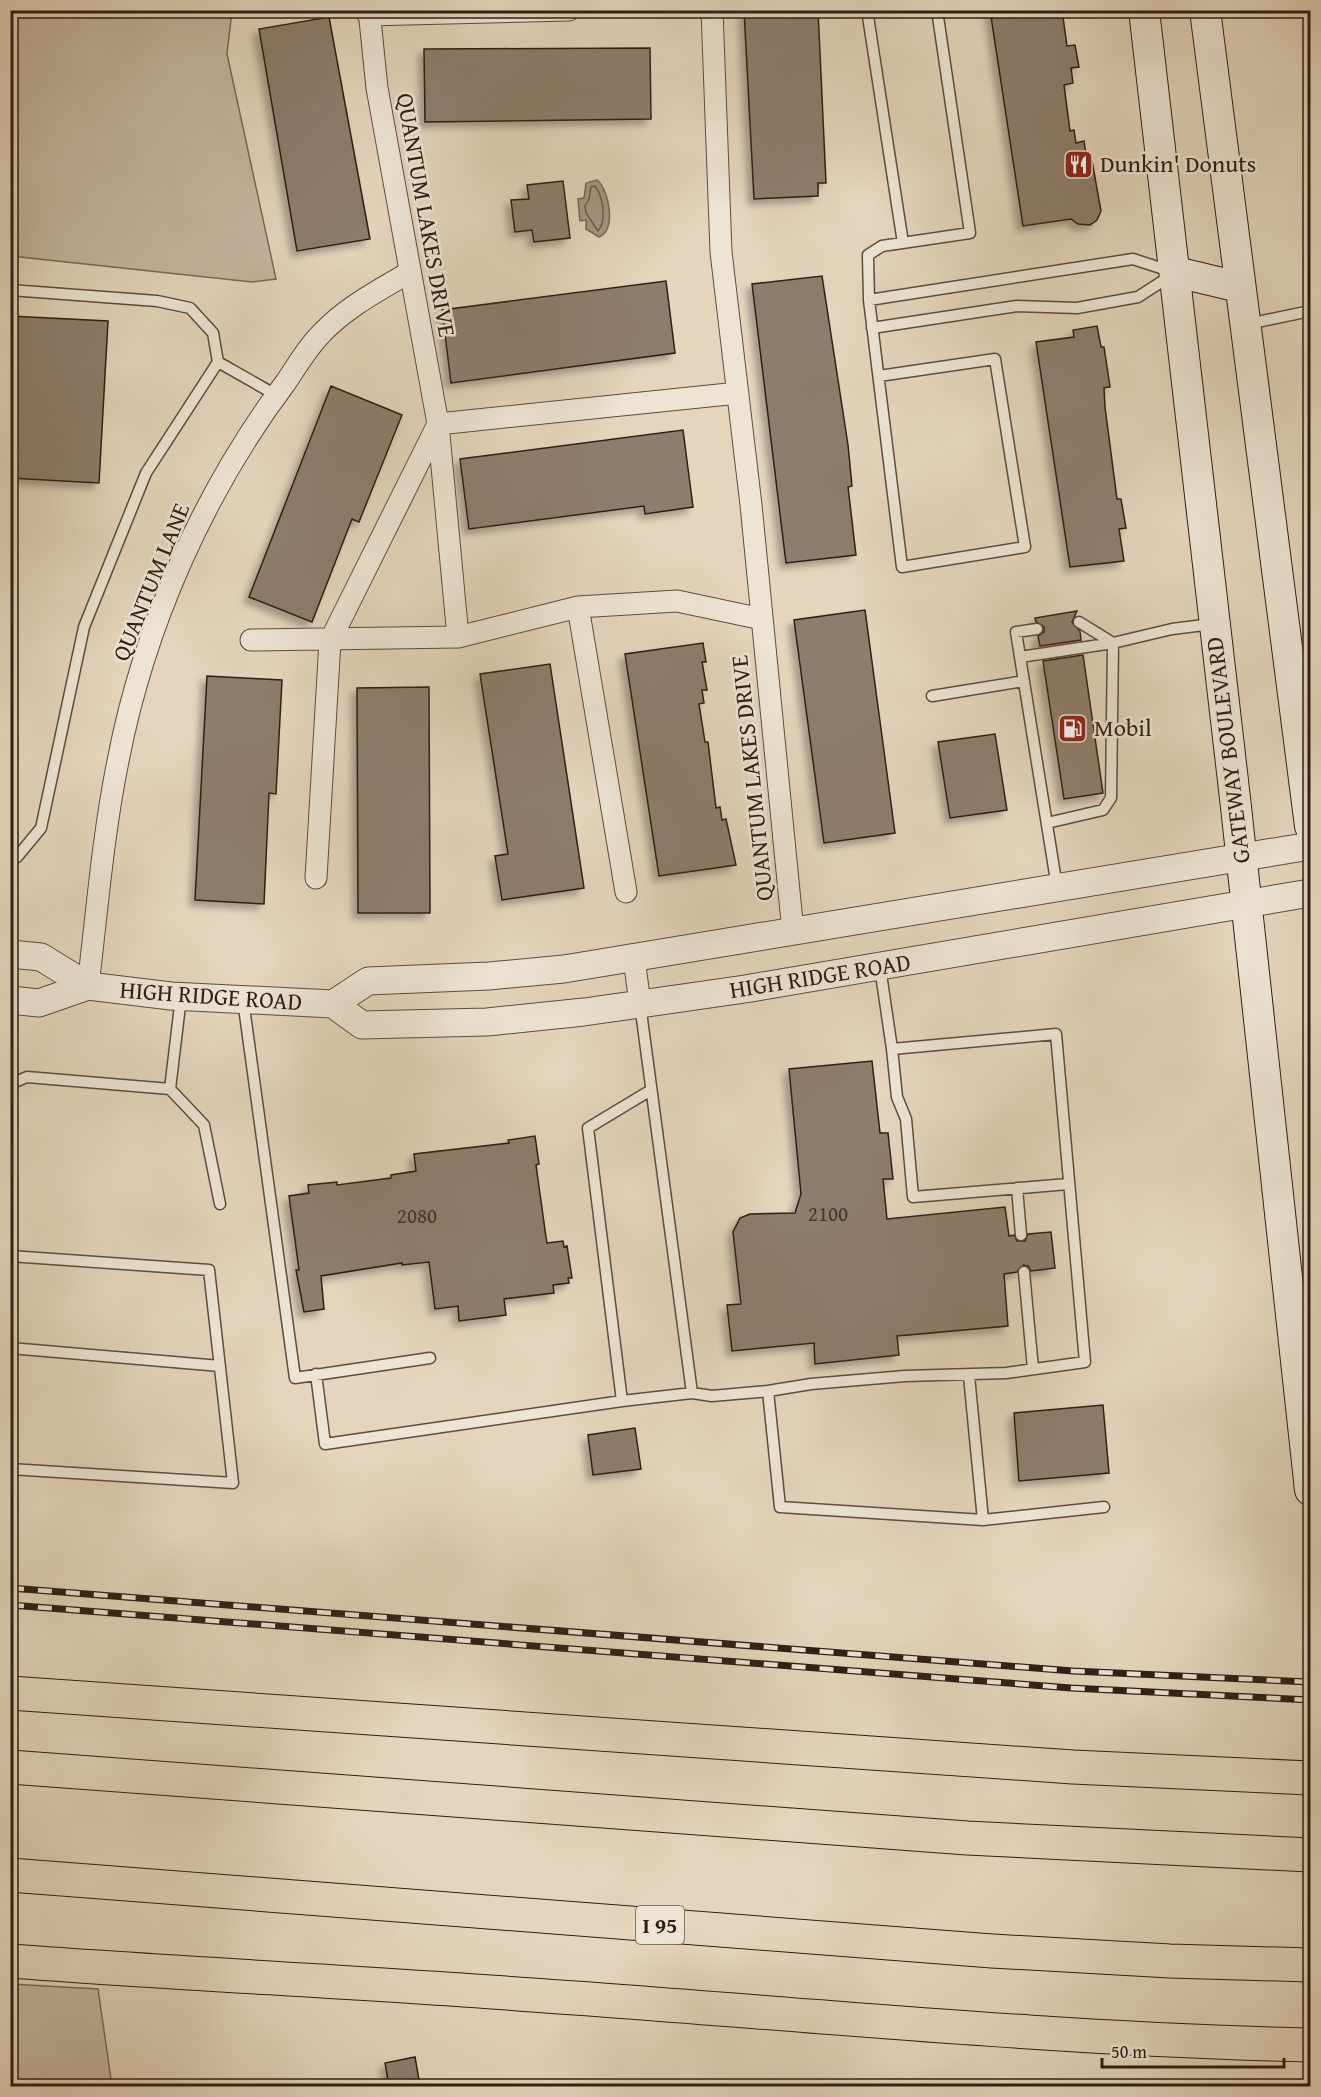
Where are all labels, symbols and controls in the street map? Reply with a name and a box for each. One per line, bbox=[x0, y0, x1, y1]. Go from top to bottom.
street label: QUANTUM LAKES DRIVE bbox=[388, 90, 465, 340]
place label: Dunkin' Donuts bbox=[1100, 146, 1256, 181]
restaurant icon: Dunkin' Donuts bbox=[1063, 148, 1095, 180]
street label: QUANTUM LANE bbox=[103, 497, 198, 666]
street label: GATEWAY BOULEVARD bbox=[1196, 635, 1259, 865]
street label: QUANTUM LAKES DRIVE bbox=[721, 653, 782, 903]
place label: Mobil bbox=[1094, 710, 1152, 745]
fuel station icon: Mobil bbox=[1057, 712, 1089, 744]
street label: HIGH RIDGE ROAD bbox=[727, 944, 913, 1007]
street label: HIGH RIDGE ROAD bbox=[119, 972, 303, 1019]
house number: 2100 bbox=[808, 1198, 848, 1229]
house number: 2080 bbox=[397, 1200, 437, 1231]
road number: I 95 bbox=[636, 1906, 684, 1944]
scale bar bbox=[1102, 2031, 1284, 2069]
text: 50 m bbox=[1111, 2038, 1147, 2065]

